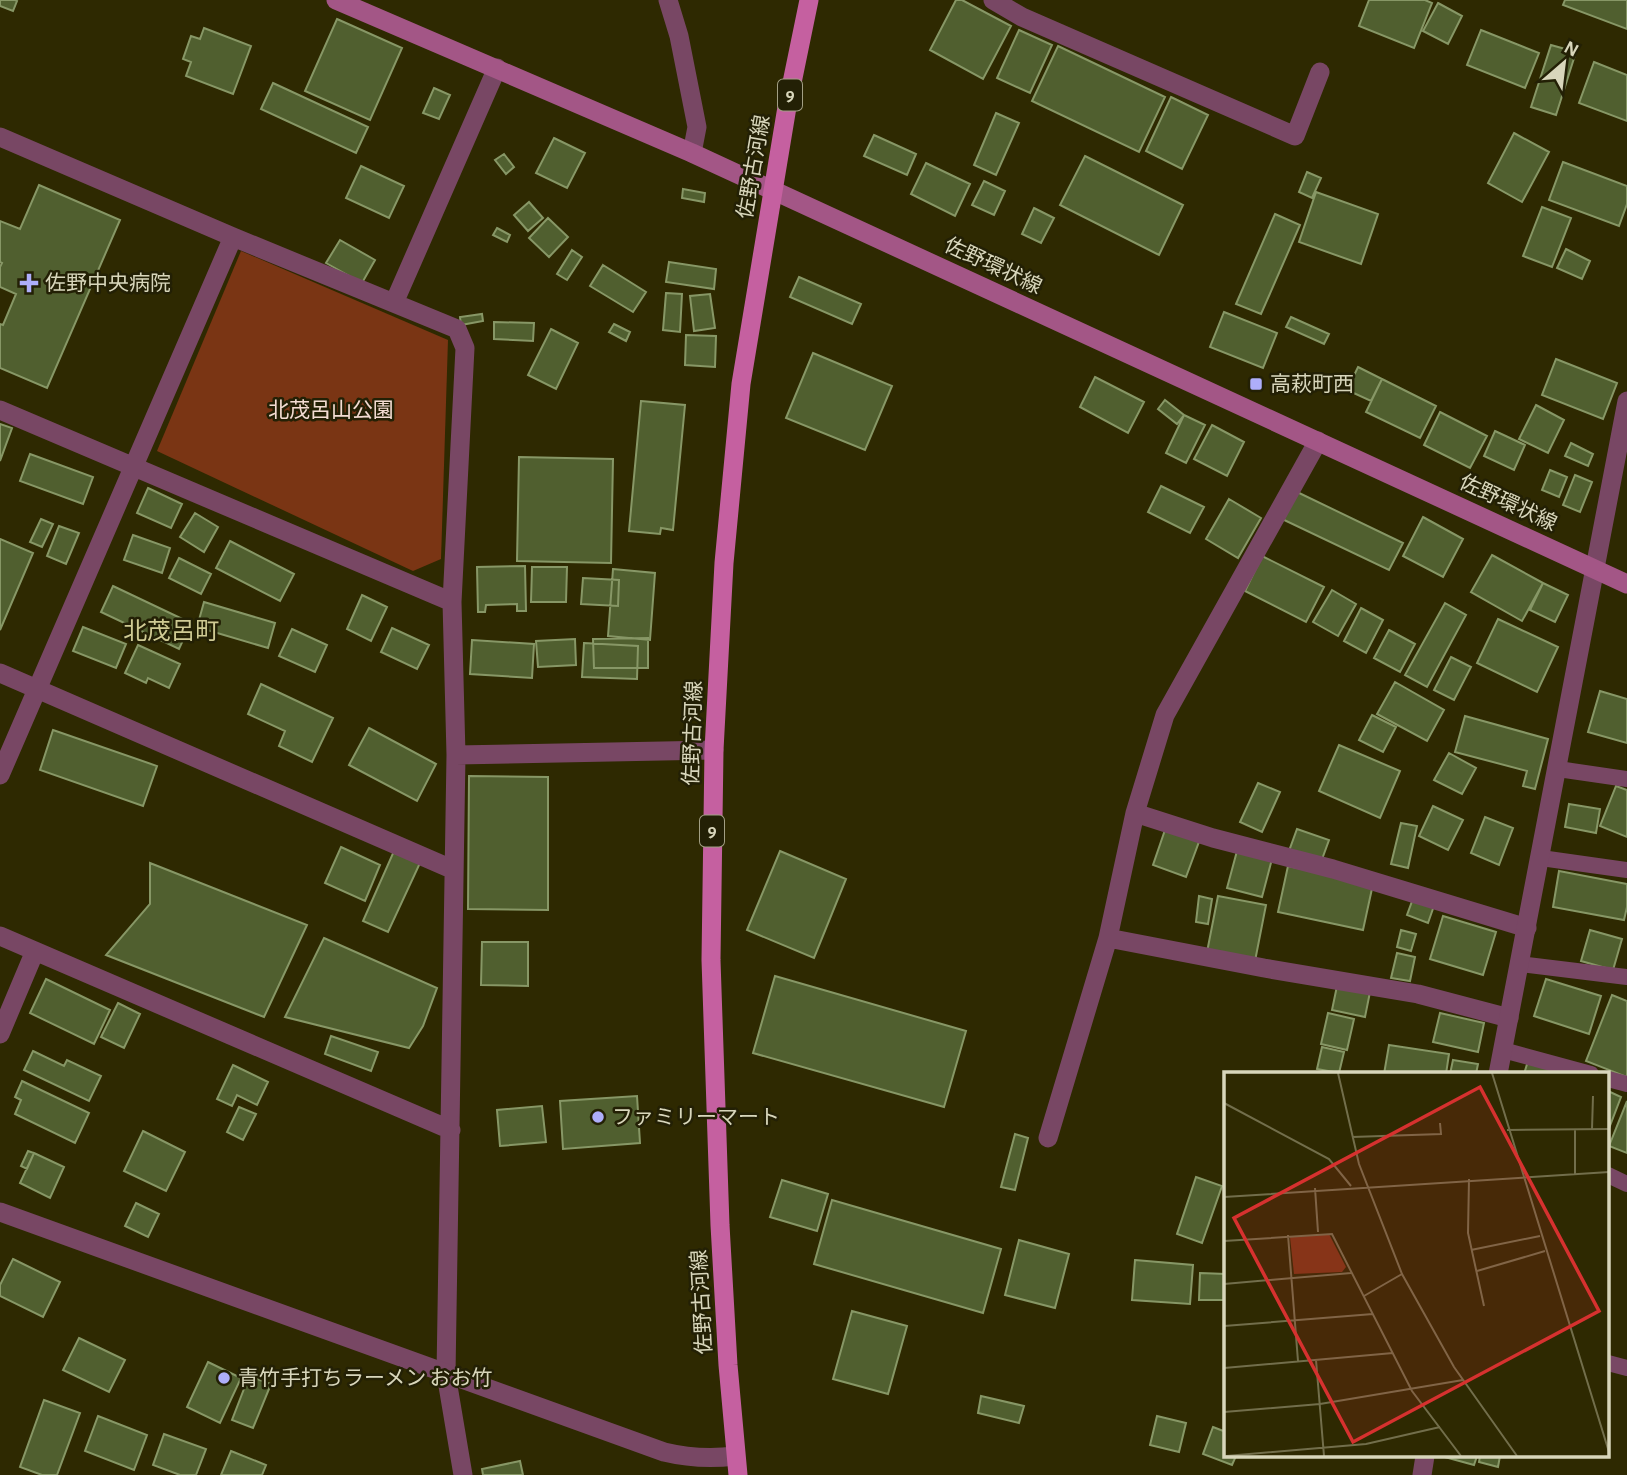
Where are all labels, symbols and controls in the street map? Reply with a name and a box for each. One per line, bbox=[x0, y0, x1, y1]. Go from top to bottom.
north arrow bbox=[1529, 28, 1599, 98]
text: N bbox=[1561, 38, 1582, 61]
road number: 9 bbox=[778, 80, 802, 110]
street label: 佐野古河線 bbox=[734, 113, 773, 221]
street label: 佐野環状線 bbox=[941, 233, 1045, 298]
place label: 佐野中央病院 bbox=[45, 272, 171, 294]
marker: 佐野中央病院 bbox=[19, 273, 39, 293]
place label: 高萩町西 bbox=[1270, 373, 1354, 395]
marker: 高萩町西 bbox=[1248, 376, 1264, 392]
park label: 北茂呂山公園 bbox=[268, 399, 394, 421]
street label: 佐野環状線 bbox=[1456, 470, 1560, 535]
district label: 北茂呂町 bbox=[123, 618, 219, 644]
street label: 佐野古河線 bbox=[680, 680, 705, 786]
road number: 9 bbox=[700, 816, 724, 846]
inset map bbox=[1224, 1072, 1610, 1458]
place label: ファミリーマート bbox=[612, 1107, 780, 1128]
marker: ファミリーマート bbox=[590, 1109, 606, 1125]
street label: 佐野古河線 bbox=[688, 1249, 715, 1355]
place label: 青竹手打ちラーメン おお竹 bbox=[238, 1367, 493, 1389]
marker: 青竹手打ちラーメン おお竹 bbox=[216, 1370, 232, 1386]

